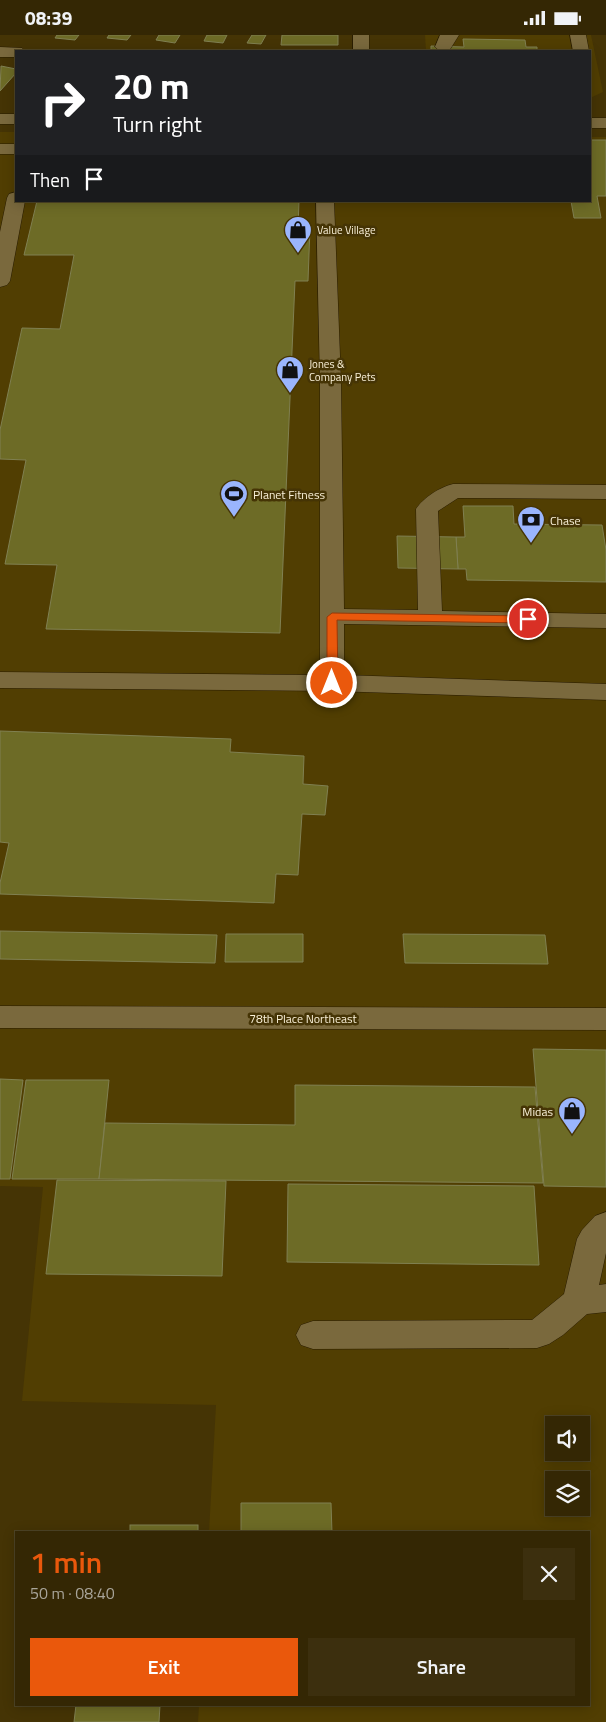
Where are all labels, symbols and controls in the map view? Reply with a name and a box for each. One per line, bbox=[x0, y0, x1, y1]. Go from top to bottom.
text: 08:39 bbox=[25, 3, 72, 32]
text: 20 m bbox=[113, 59, 189, 113]
icon: right bbox=[30, 70, 95, 135]
text: Turn right bbox=[113, 107, 202, 141]
text: Then bbox=[30, 165, 70, 194]
icon: arrive bbox=[80, 165, 108, 193]
shop icon: Value Village bbox=[283, 215, 313, 254]
place label: Value Village bbox=[317, 222, 376, 238]
shop icon: Jones & Company Pets bbox=[275, 355, 305, 394]
place label: Jones & Company Pets bbox=[309, 356, 376, 385]
sports icon: Planet Fitness bbox=[219, 479, 249, 518]
place label: Planet Fitness bbox=[253, 485, 325, 504]
bank icon: Chase bbox=[516, 505, 546, 544]
place label: Chase bbox=[550, 511, 581, 530]
pin bbox=[507, 598, 549, 640]
icon: arrive bbox=[514, 605, 542, 633]
position arrow bbox=[305, 656, 357, 708]
street label: 78th Place Northeast bbox=[249, 1009, 358, 1028]
shop icon: Midas bbox=[557, 1096, 587, 1135]
place label: Midas bbox=[522, 1102, 553, 1121]
map controls bbox=[545, 1416, 590, 1516]
button: sound bbox=[545, 1416, 590, 1461]
button: layers bbox=[545, 1471, 590, 1516]
text: 1 min bbox=[30, 1539, 102, 1585]
button: close bbox=[523, 1548, 575, 1600]
text: 50 m · 08:40 bbox=[30, 1581, 115, 1605]
button: Exit bbox=[30, 1638, 298, 1696]
button: Share bbox=[308, 1638, 575, 1696]

